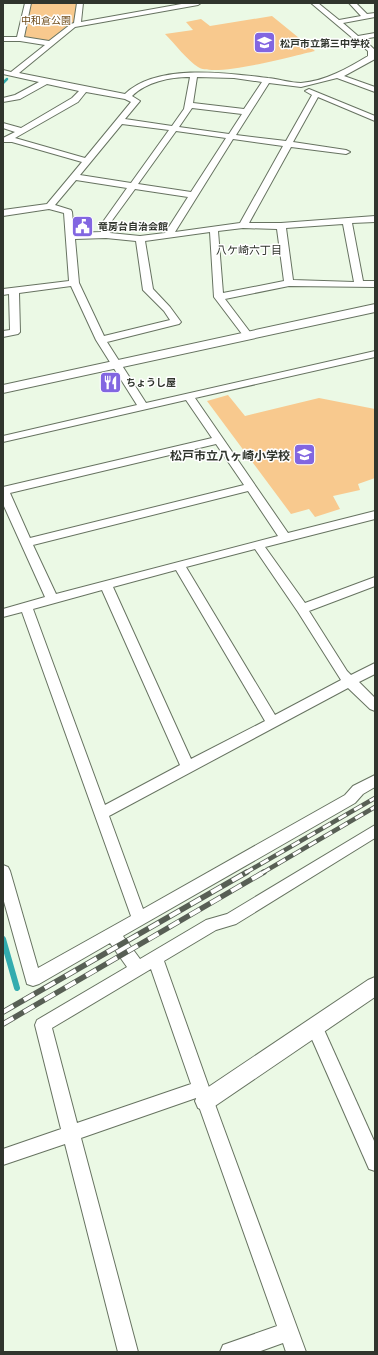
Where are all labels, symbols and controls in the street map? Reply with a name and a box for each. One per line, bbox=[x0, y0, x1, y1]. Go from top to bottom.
park label: 中和倉公園 bbox=[21, 13, 71, 28]
school or university icon: 松戸市立第三中学校 bbox=[251, 30, 277, 56]
place label: 松戸市立第三中学校 bbox=[280, 36, 370, 51]
public building icon: 竜房台自治会館 bbox=[70, 213, 96, 239]
place label: 竜房台自治会館 bbox=[98, 219, 168, 234]
district label: 八ケ崎六丁目 bbox=[216, 242, 282, 258]
restaurant icon: ちょうし屋 bbox=[98, 369, 124, 395]
place label: ちょうし屋 bbox=[126, 375, 176, 390]
school or university icon: 松戸市立八ヶ崎小学校 bbox=[292, 442, 318, 468]
place label: 松戸市立八ヶ崎小学校 bbox=[170, 446, 290, 465]

